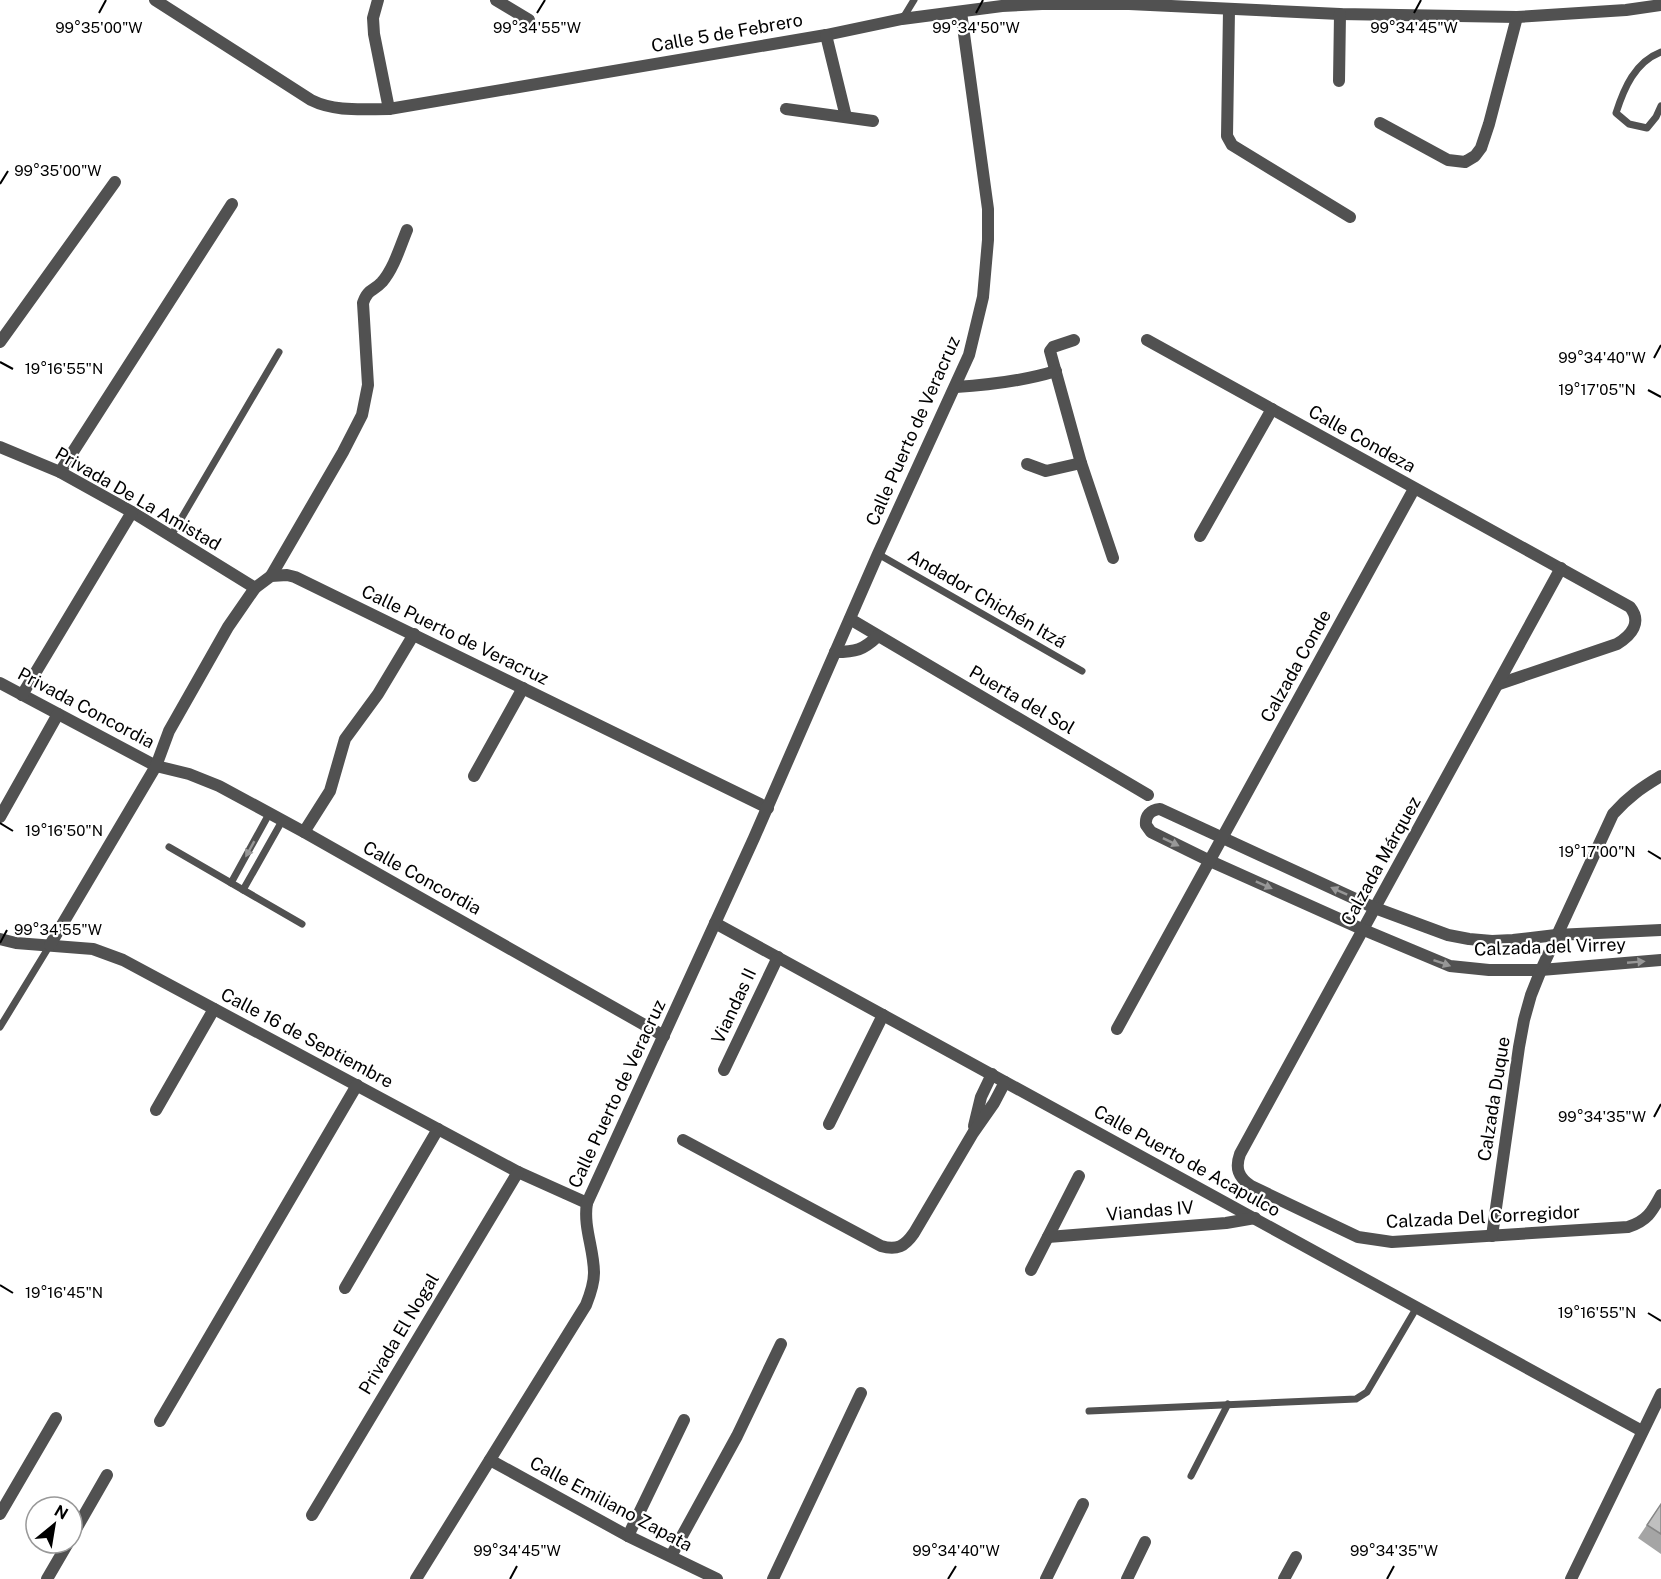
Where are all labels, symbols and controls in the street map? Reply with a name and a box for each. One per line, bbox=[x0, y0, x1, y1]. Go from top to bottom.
street label: Calle 5 de Febrero bbox=[650, 9, 804, 56]
text: 99°35'00"W bbox=[55, 19, 143, 36]
text: 99°34'55"W bbox=[493, 19, 581, 36]
text: 99°34'50"W bbox=[932, 19, 1020, 36]
text: 99°34'45"W bbox=[1370, 19, 1458, 36]
text: 99°35'00"W bbox=[14, 162, 102, 179]
street label: Calle Puerto de Veracruz bbox=[861, 333, 964, 529]
text: 99°34'40"W bbox=[1558, 349, 1646, 366]
text: 19°16'55"N bbox=[25, 360, 103, 377]
text: 19°17'05"N bbox=[1558, 381, 1636, 398]
street label: Calle Condeza bbox=[1305, 400, 1419, 477]
street label: Privada De La Amistad bbox=[52, 443, 225, 555]
street label: Andador Chichén Itzá bbox=[904, 545, 1070, 652]
street label: Calle Puerto de Veracruz bbox=[358, 580, 552, 689]
street label: Calzada Conde bbox=[1256, 606, 1335, 726]
street label: Puerta del Sol bbox=[966, 661, 1079, 738]
street label: Privada Concordia bbox=[14, 663, 158, 752]
street label: Calzada Márquez bbox=[1336, 793, 1425, 929]
text: 19°16'50"N bbox=[25, 822, 103, 839]
street label: Calle Concordia bbox=[359, 836, 485, 919]
one-way arrow bbox=[1163, 837, 1180, 846]
one-way arrow bbox=[245, 840, 255, 857]
text: 19°17'00"N bbox=[1558, 843, 1636, 860]
one-way arrow bbox=[1255, 880, 1273, 890]
one-way arrow bbox=[1330, 887, 1347, 896]
text: 99°34'55"W bbox=[14, 921, 102, 938]
street label: Calzada del Virrey bbox=[1474, 933, 1627, 960]
one-way arrow bbox=[1627, 957, 1646, 967]
one-way arrow bbox=[1433, 959, 1451, 969]
street label: Viandas II bbox=[707, 965, 760, 1047]
street label: Calle 16 de Septiembre bbox=[217, 983, 397, 1092]
street label: Calle Puerto de Veracruz bbox=[564, 996, 669, 1191]
street label: Calzada Duque bbox=[1473, 1035, 1514, 1163]
street label: Calle Puerto de Acapulco bbox=[1090, 1100, 1284, 1221]
text: 99°34'35"W bbox=[1558, 1108, 1646, 1125]
street label: Viandas IV bbox=[1105, 1196, 1195, 1225]
street label: Calzada Del Corregidor bbox=[1385, 1201, 1581, 1232]
street label: Privada El Nogal bbox=[354, 1269, 443, 1398]
text: 19°16'45"N bbox=[25, 1284, 103, 1301]
text: 19°16'55"N bbox=[1558, 1304, 1636, 1321]
street label: Calle Emiliano Zapata bbox=[526, 1452, 696, 1555]
north arrow bbox=[24, 1495, 84, 1555]
text: N bbox=[51, 1501, 71, 1524]
text: 99°34'45"W bbox=[473, 1542, 561, 1559]
text: 99°34'40"W bbox=[912, 1542, 1000, 1559]
text: 99°34'35"W bbox=[1350, 1542, 1438, 1559]

